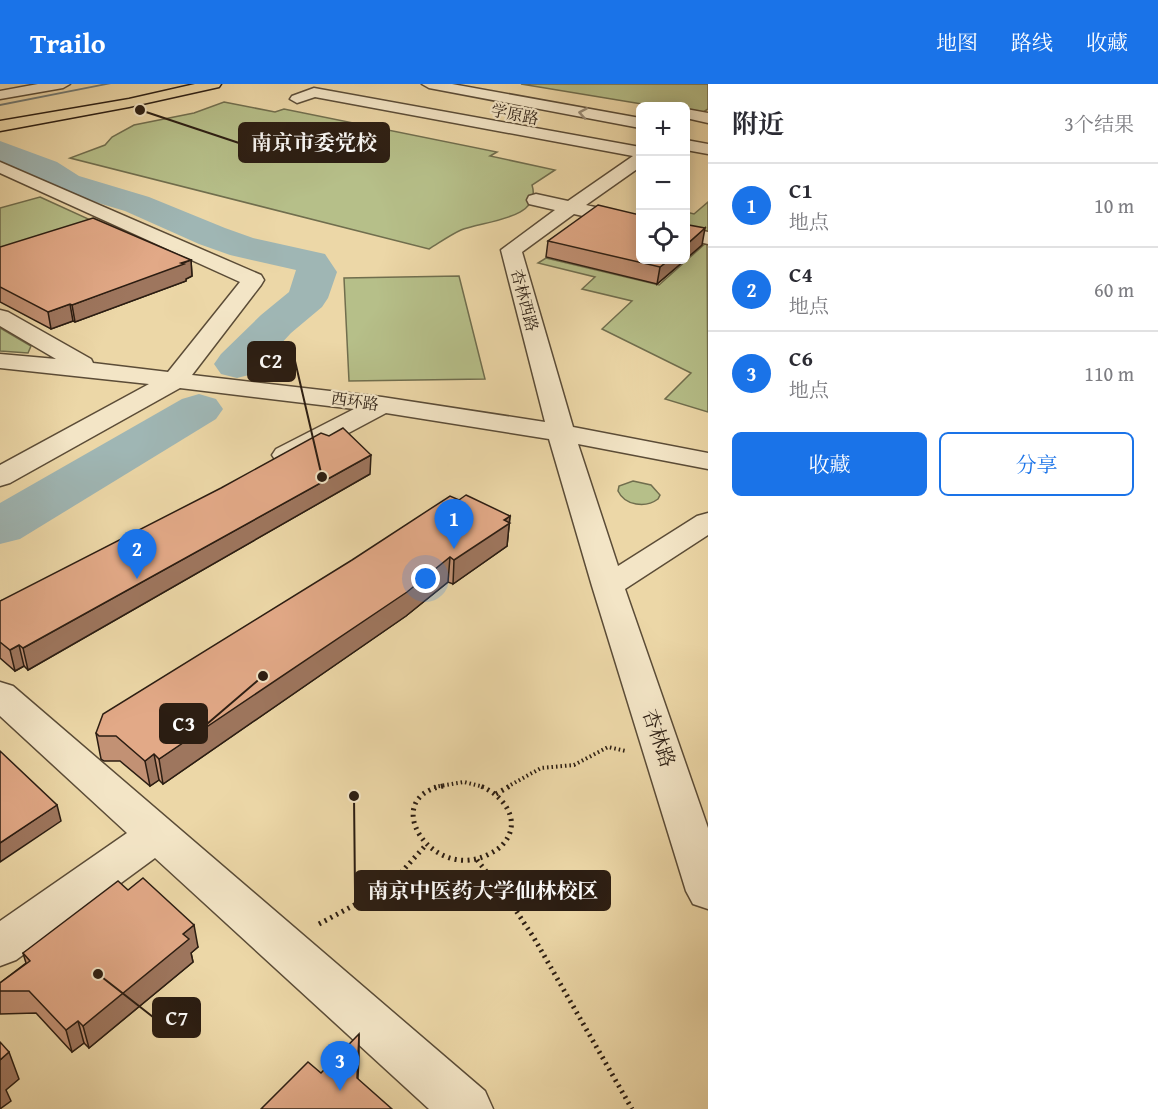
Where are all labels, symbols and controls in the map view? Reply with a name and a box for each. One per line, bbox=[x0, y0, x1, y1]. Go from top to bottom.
text: Trailo bbox=[30, 22, 106, 63]
text: 地图 bbox=[936, 27, 978, 58]
text: 路线 bbox=[1011, 27, 1053, 58]
text: 收藏 bbox=[1086, 27, 1128, 58]
street label: 学原路 bbox=[489, 98, 541, 130]
map controls bbox=[636, 102, 690, 264]
button: + bbox=[636, 102, 690, 156]
text: 附近 bbox=[732, 104, 784, 143]
one-way arrow bbox=[578, 107, 588, 120]
text: 3个结果 bbox=[1064, 109, 1134, 138]
callout: 南京市委党校 bbox=[239, 123, 389, 162]
text: 南京市委党校 bbox=[251, 127, 377, 158]
button: − bbox=[636, 156, 690, 210]
text: C1 bbox=[789, 174, 813, 206]
text: 1 bbox=[746, 191, 757, 220]
text: 10 m bbox=[1094, 191, 1134, 220]
text: 地点 bbox=[789, 207, 829, 236]
button: locate bbox=[636, 210, 690, 264]
text: C4 bbox=[789, 258, 813, 290]
street label: 杏林西路 bbox=[505, 266, 545, 334]
text: 2 bbox=[746, 275, 757, 304]
text: 60 m bbox=[1094, 275, 1134, 304]
text: 地点 bbox=[789, 291, 829, 320]
callout: C2 bbox=[248, 342, 295, 381]
text: C6 bbox=[789, 342, 813, 374]
text: C2 bbox=[260, 345, 282, 376]
text: 3 bbox=[746, 359, 757, 388]
text: 110 m bbox=[1084, 359, 1134, 388]
text: 地点 bbox=[789, 375, 829, 404]
street label: 西环路 bbox=[330, 386, 380, 416]
button: 收藏 bbox=[732, 432, 927, 496]
button: 分享 bbox=[939, 432, 1134, 496]
pin: 1 bbox=[434, 500, 474, 549]
pin: 2 bbox=[118, 530, 156, 579]
your location bbox=[411, 564, 440, 593]
callout: C3 bbox=[160, 704, 207, 743]
street label: 杏林路 bbox=[636, 705, 683, 771]
text: C3 bbox=[173, 708, 195, 739]
callout: 南京中医药大学仙林校区 bbox=[355, 871, 610, 910]
text: 南京中医药大学仙林校区 bbox=[368, 875, 599, 906]
callout: C7 bbox=[153, 998, 200, 1037]
text: C7 bbox=[166, 1002, 188, 1033]
pin: 3 bbox=[320, 1042, 360, 1091]

